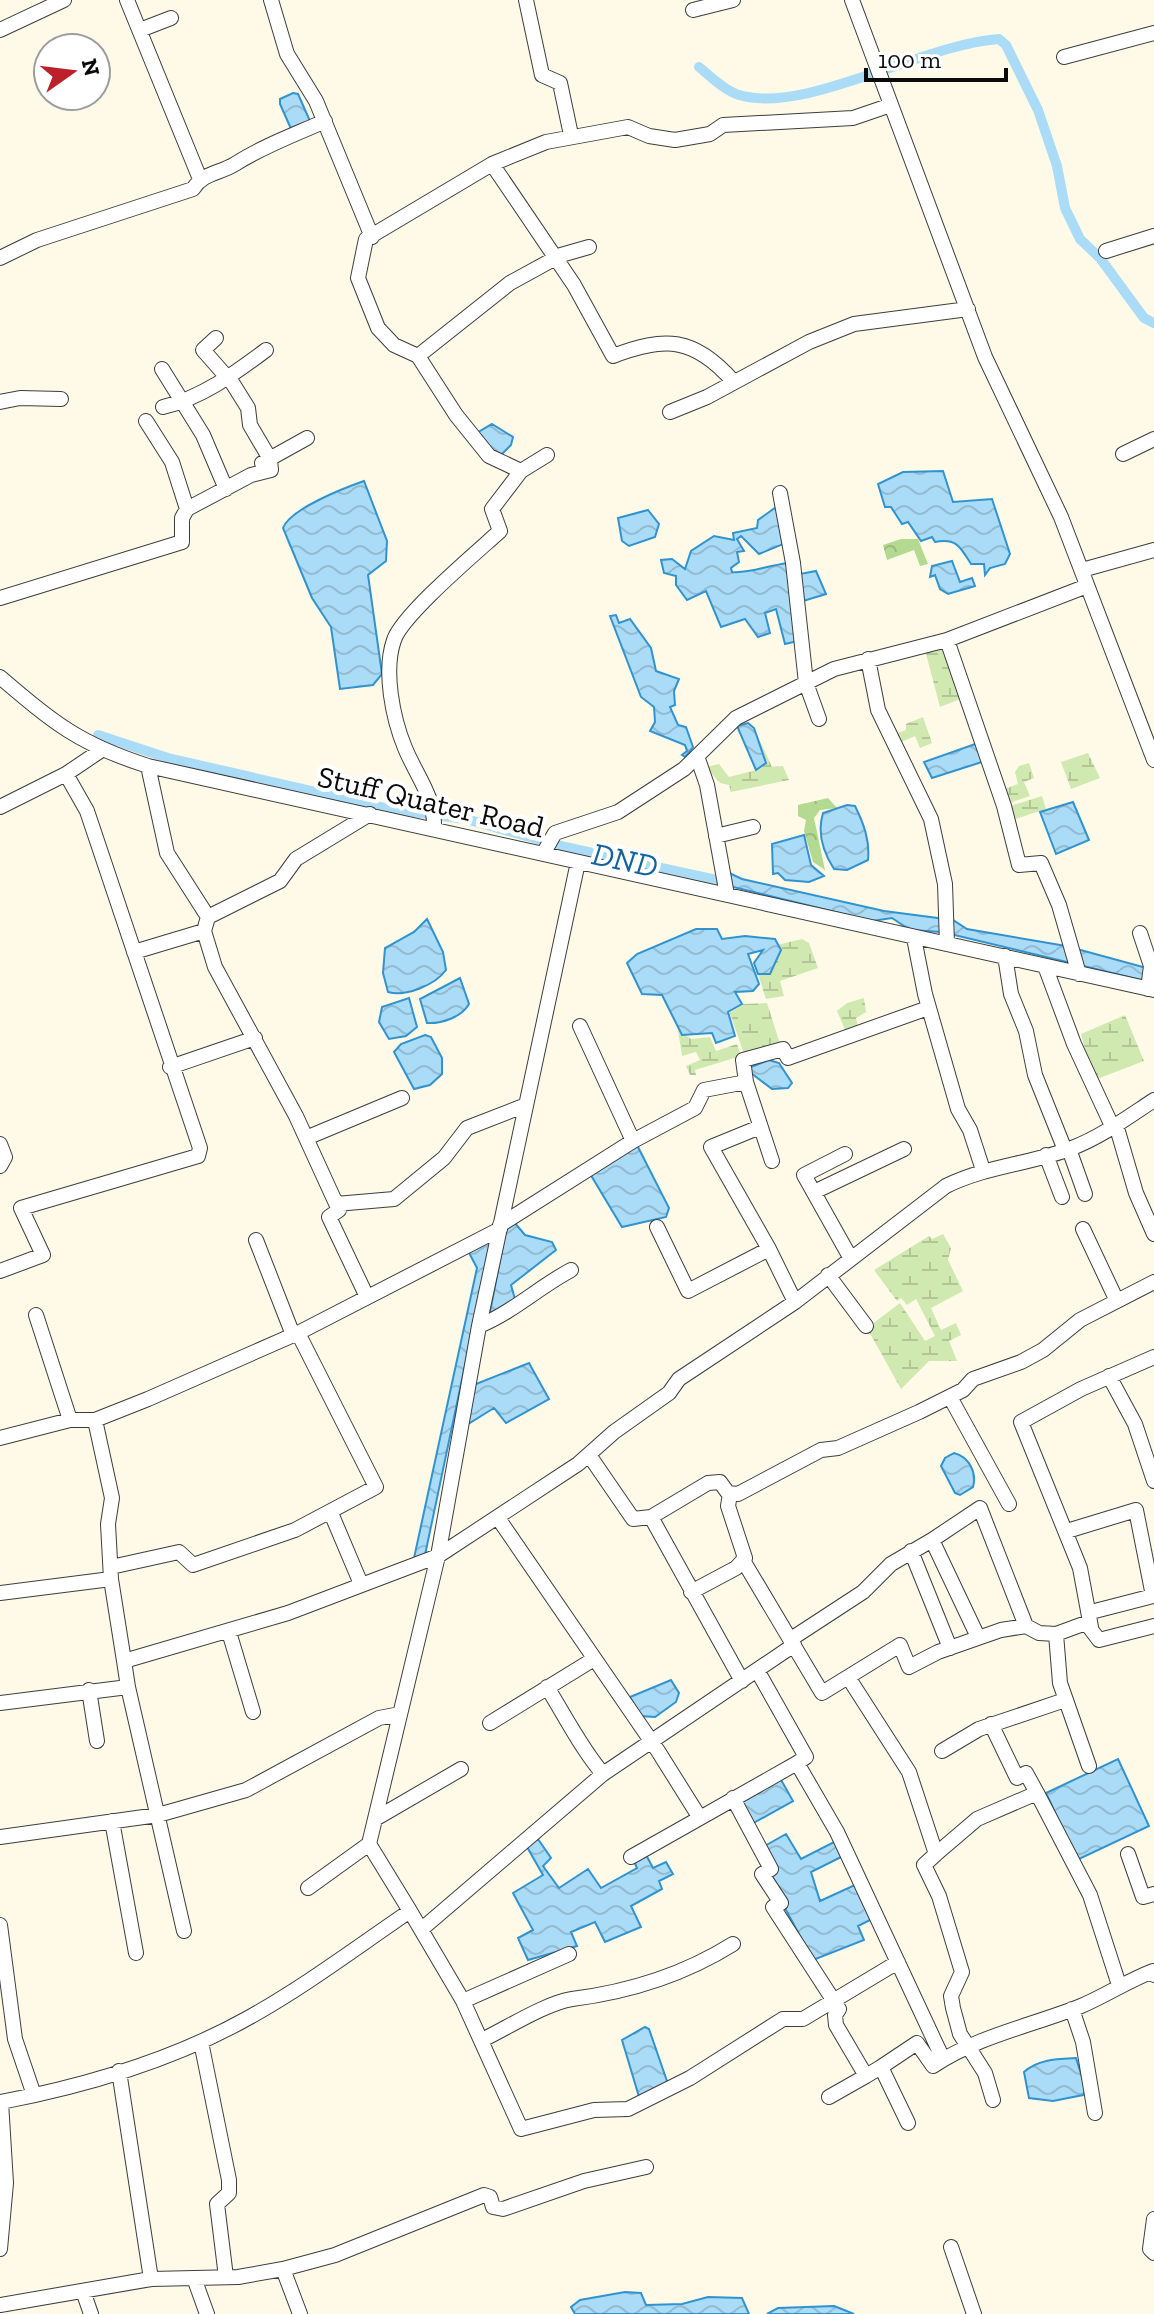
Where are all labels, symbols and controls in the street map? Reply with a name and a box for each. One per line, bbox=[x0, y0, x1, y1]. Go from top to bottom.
north arrow bbox=[32, 32, 112, 112]
scale bar bbox=[866, 32, 1006, 82]
text: 100 m bbox=[878, 45, 941, 74]
text: N bbox=[76, 56, 106, 79]
street label: Stuff Quater Road bbox=[314, 758, 548, 846]
water label: DND bbox=[589, 835, 661, 885]

